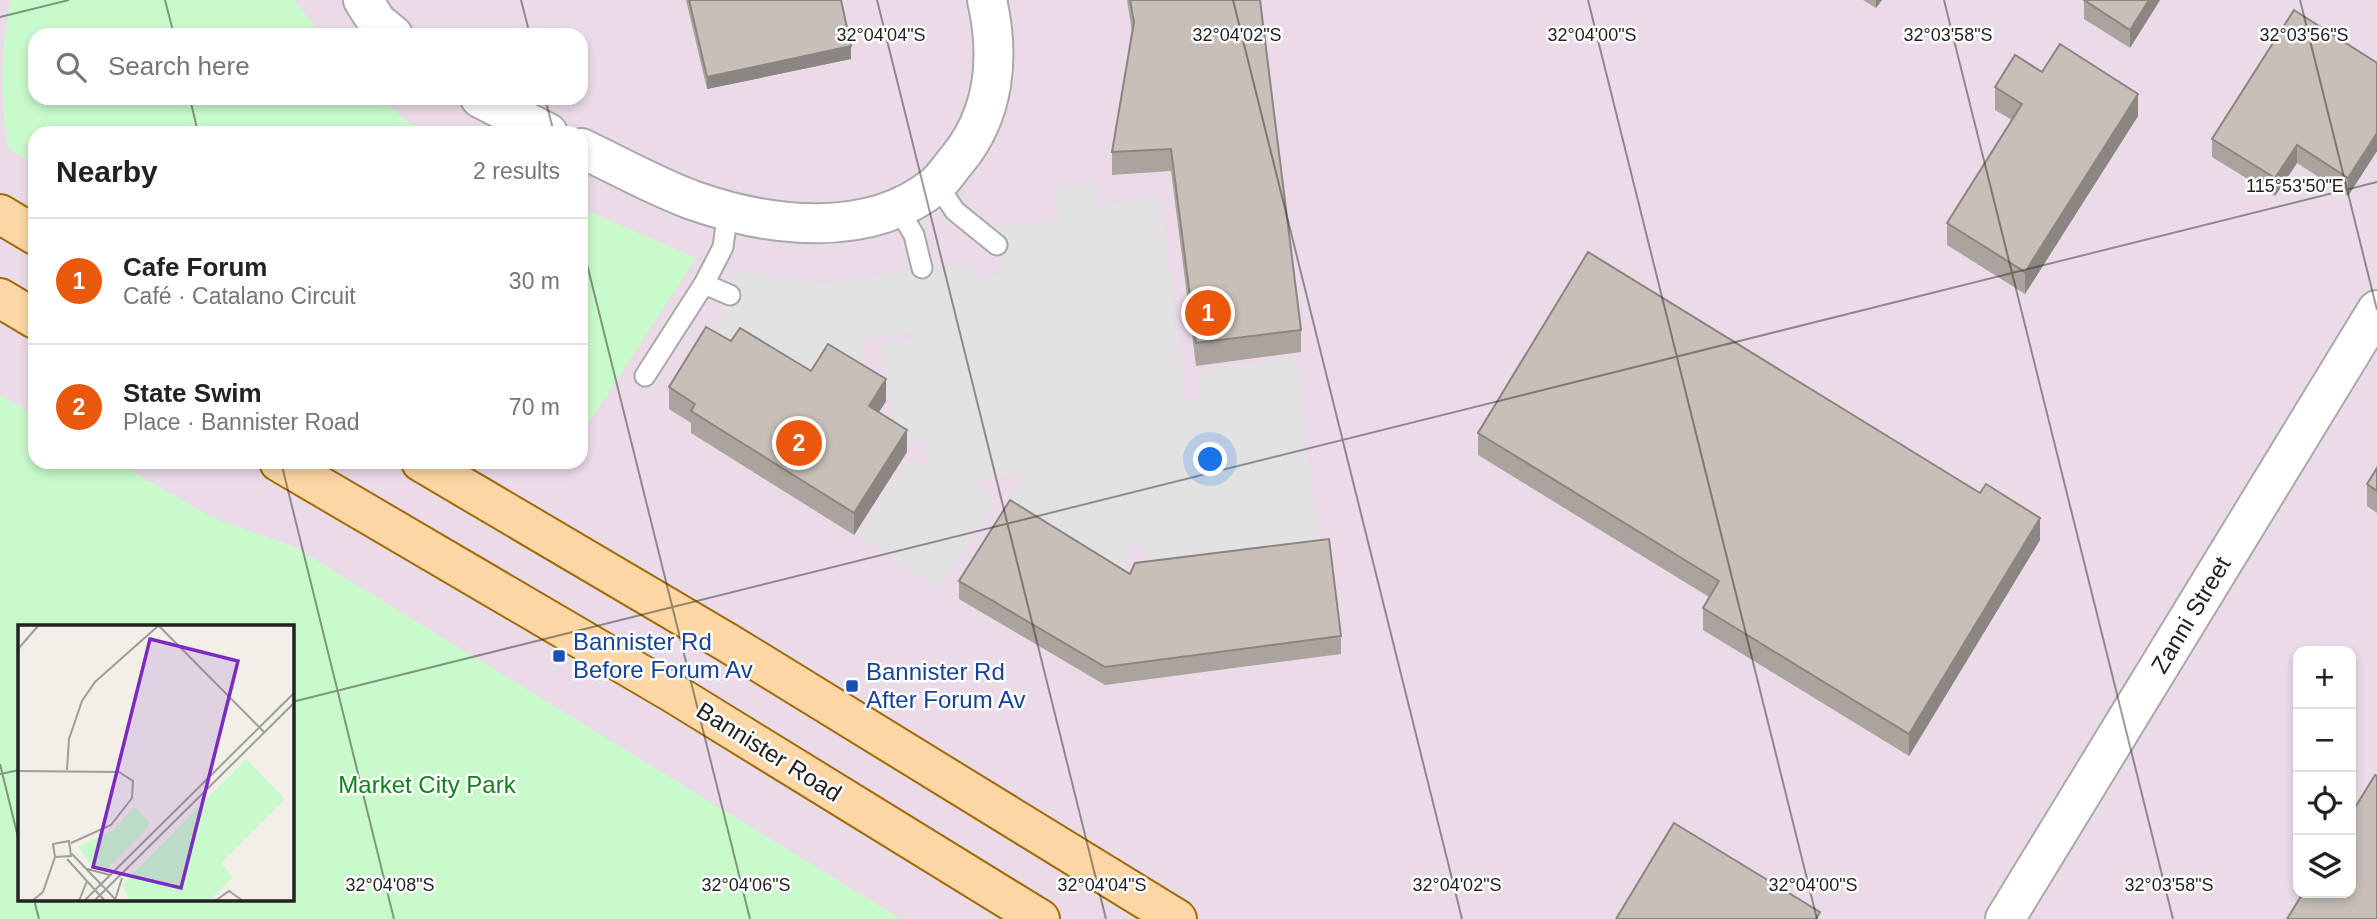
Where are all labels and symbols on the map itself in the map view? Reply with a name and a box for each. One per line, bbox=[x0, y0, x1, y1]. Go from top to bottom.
text: 32°04'04"S bbox=[836, 25, 926, 45]
text: 32°04'02"S bbox=[1192, 25, 1282, 45]
text: 32°04'00"S bbox=[1547, 25, 1637, 45]
text: 32°03'58"S bbox=[1903, 25, 1993, 45]
text: 32°03'56"S bbox=[2259, 25, 2349, 45]
text: 115°53'50"E bbox=[2246, 176, 2344, 196]
pin: 1 bbox=[1185, 287, 1231, 339]
pin: 2 bbox=[776, 417, 822, 469]
your location bbox=[1193, 442, 1227, 476]
street label: Zanni Street bbox=[2145, 551, 2236, 678]
inset map bbox=[18, 625, 294, 902]
place label: Bannister Rd Before Forum Av bbox=[573, 628, 753, 683]
marker: Bannister Rd Before Forum Av bbox=[551, 648, 567, 664]
place label: Bannister Rd After Forum Av bbox=[866, 658, 1026, 713]
marker: Bannister Rd After Forum Av bbox=[844, 678, 860, 694]
street label: Bannister Road bbox=[692, 696, 847, 807]
park label: Market City Park bbox=[338, 771, 517, 798]
text: 32°04'08"S bbox=[345, 875, 435, 895]
text: 32°04'06"S bbox=[701, 875, 791, 895]
text: 32°04'04"S bbox=[1057, 875, 1147, 895]
text: 32°04'02"S bbox=[1412, 875, 1502, 895]
text: 32°04'00"S bbox=[1768, 875, 1858, 895]
text: 32°03'58"S bbox=[2124, 875, 2214, 895]

